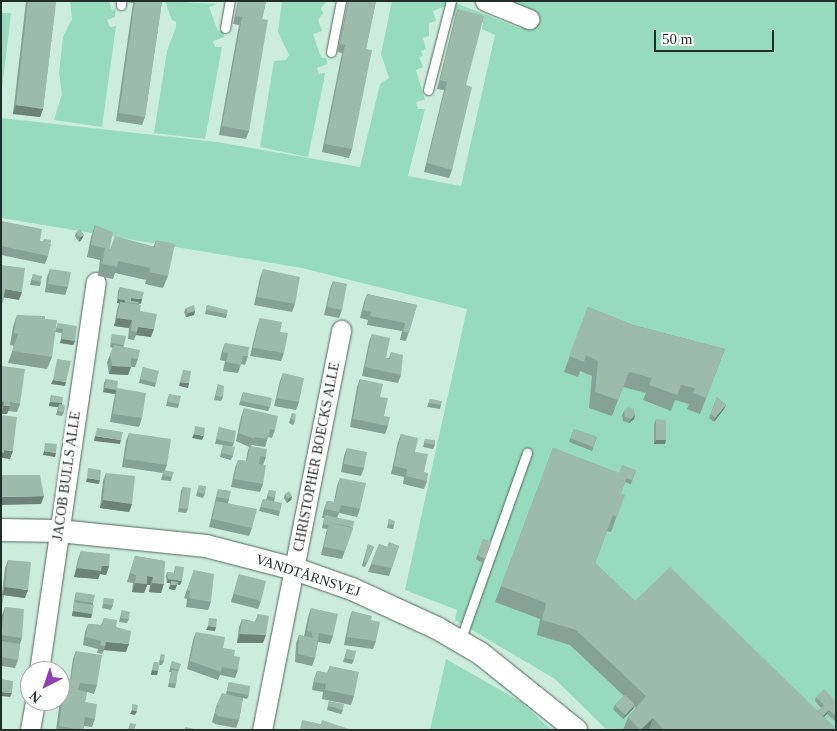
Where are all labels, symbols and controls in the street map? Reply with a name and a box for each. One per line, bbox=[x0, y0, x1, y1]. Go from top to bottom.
scale bar bbox=[657, 20, 777, 52]
text: 50 m bbox=[662, 31, 692, 47]
street label: CHRISTOPHER BOECKS ALLE bbox=[290, 360, 344, 554]
street label: JACOB BULLS ALLE bbox=[50, 410, 84, 542]
street label: VANDTÅRNSVEJ bbox=[254, 551, 362, 601]
north arrow bbox=[20, 661, 70, 711]
text: N bbox=[27, 688, 44, 706]

